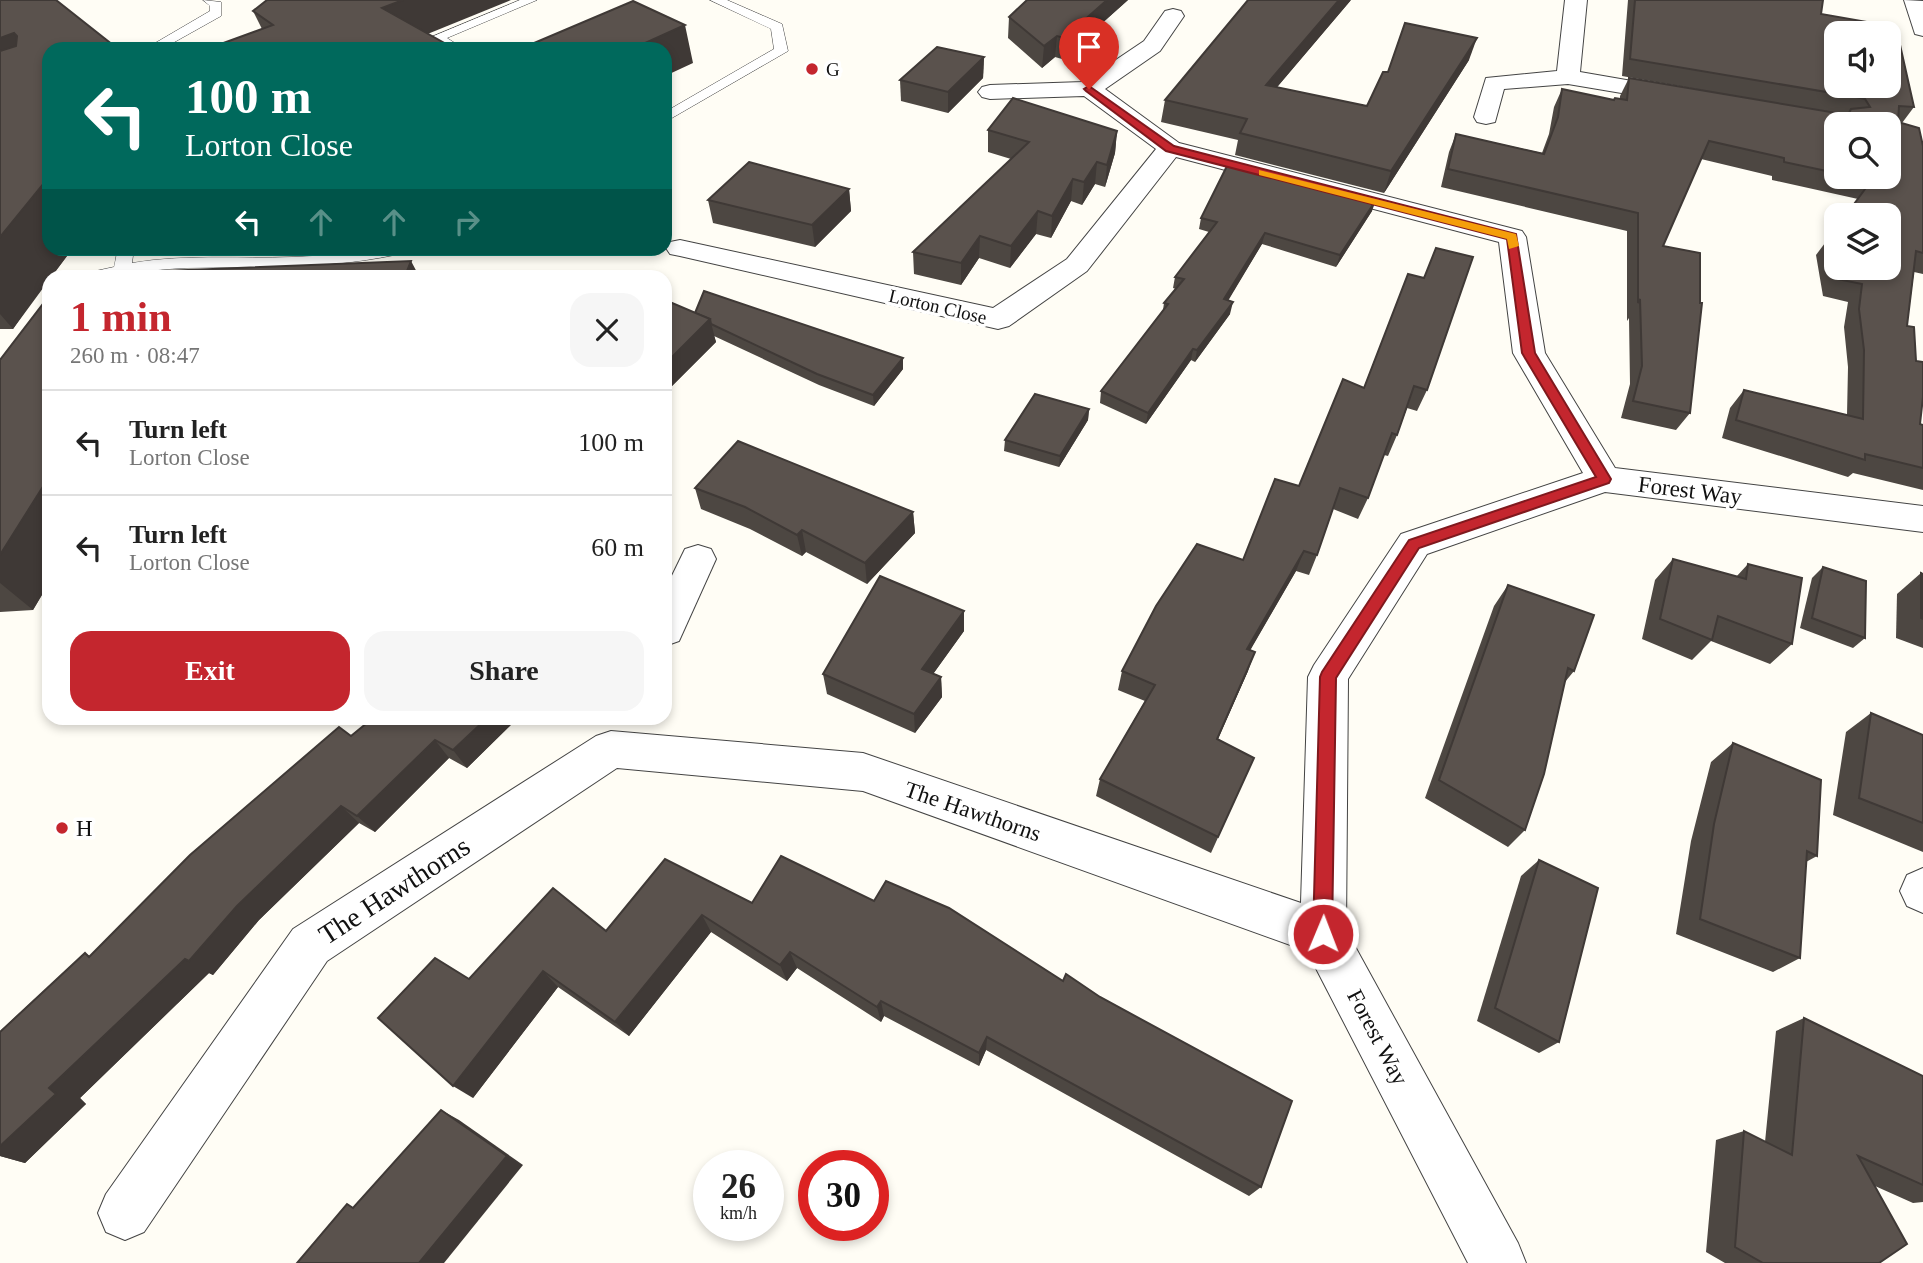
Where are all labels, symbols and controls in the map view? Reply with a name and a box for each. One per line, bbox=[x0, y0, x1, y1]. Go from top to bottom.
pin bbox=[1059, 17, 1119, 89]
map controls bbox=[1824, 21, 1901, 280]
button: sound bbox=[1824, 21, 1901, 98]
icon: arrive bbox=[1070, 28, 1108, 66]
place label: G bbox=[826, 59, 840, 80]
marker: G bbox=[804, 61, 820, 77]
text: 100 m bbox=[185, 69, 312, 124]
icon: left bbox=[70, 70, 161, 161]
button: search bbox=[1824, 112, 1901, 189]
text: Lorton Close bbox=[185, 127, 353, 163]
icon: left bbox=[229, 203, 267, 241]
icon: ahead bbox=[302, 203, 340, 241]
icon: ahead bbox=[375, 203, 413, 241]
icon: right bbox=[448, 203, 486, 241]
button: layers bbox=[1824, 203, 1901, 280]
street label: Lorton Close bbox=[887, 285, 989, 328]
button: close bbox=[570, 293, 644, 367]
text: 1 min bbox=[70, 294, 172, 340]
text: 260 m · 08:47 bbox=[70, 343, 200, 368]
text: Turn left bbox=[129, 415, 227, 444]
icon: left bbox=[70, 424, 108, 462]
text: 100 m bbox=[578, 428, 644, 457]
text: Lorton Close bbox=[129, 445, 250, 470]
street label: Forest Way bbox=[1637, 472, 1744, 509]
text: Turn left bbox=[129, 520, 227, 549]
icon: left bbox=[70, 529, 108, 567]
text: 60 m bbox=[591, 533, 644, 562]
text: Lorton Close bbox=[129, 550, 250, 575]
button: Exit bbox=[70, 631, 350, 711]
button: Share bbox=[364, 631, 644, 711]
street label: The Hawthorns bbox=[901, 776, 1044, 846]
place label: H bbox=[76, 816, 93, 841]
marker: H bbox=[54, 820, 70, 836]
street label: The Hawthorns bbox=[313, 830, 475, 951]
position arrow bbox=[1286, 897, 1360, 971]
street label: Forest Way bbox=[1342, 985, 1413, 1090]
speed limit sign: 30 bbox=[798, 1150, 889, 1241]
text: 26 bbox=[721, 1167, 756, 1206]
text: km/h bbox=[720, 1203, 757, 1223]

